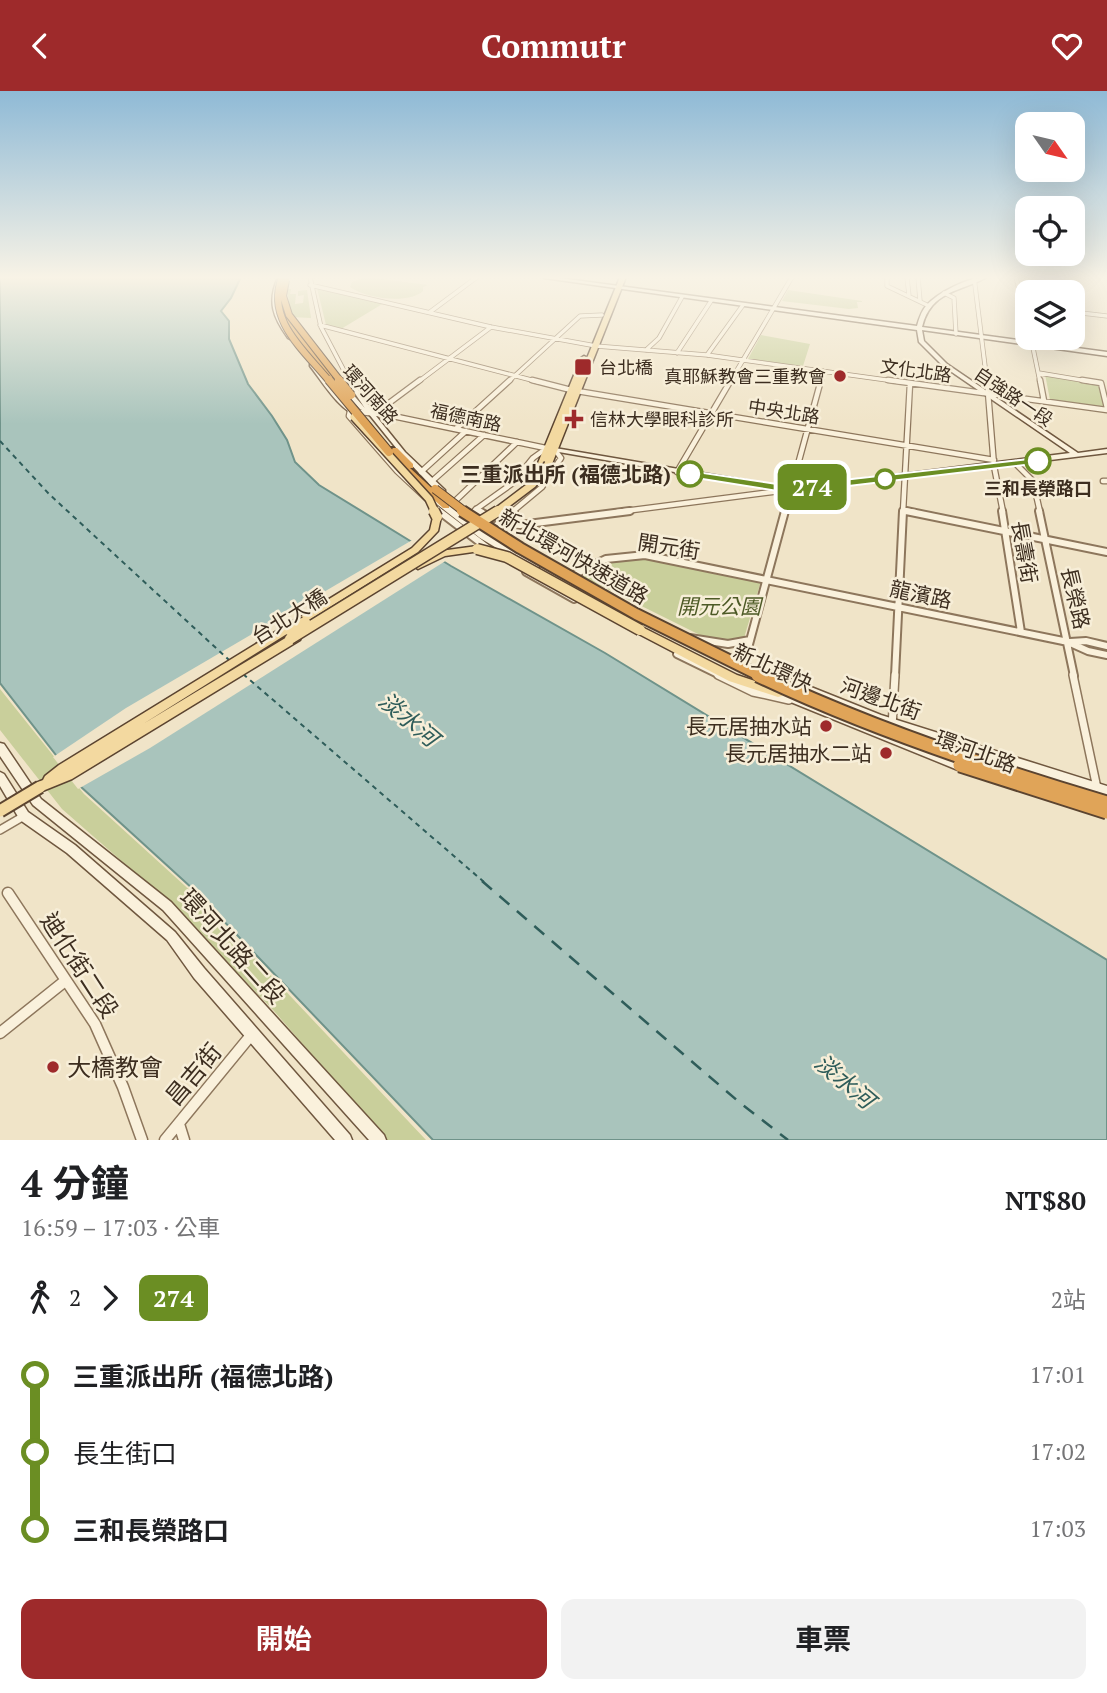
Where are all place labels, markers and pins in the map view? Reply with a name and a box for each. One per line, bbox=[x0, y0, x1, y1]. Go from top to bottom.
place label: 台北橋 bbox=[599, 355, 653, 379]
marker: 台北橋 bbox=[573, 357, 593, 377]
place label: 真耶穌教會三重教會 bbox=[664, 364, 826, 388]
marker: 真耶穌教會三重教會 bbox=[832, 368, 848, 384]
place label: 信林大學眼科診所 bbox=[590, 407, 734, 431]
marker: 信林大學眼科診所 bbox=[564, 409, 584, 429]
marker: 三和長榮路口 bbox=[1025, 448, 1051, 474]
place label: 三重派出所 (福德北路) bbox=[461, 460, 671, 488]
marker: 三重派出所 (福德北路) bbox=[677, 461, 703, 487]
unlabelled marker bbox=[875, 469, 895, 489]
place label: 三和長榮路口 bbox=[984, 476, 1092, 500]
place label: 長元居抽水站 bbox=[686, 712, 812, 740]
marker: 長元居抽水站 bbox=[818, 718, 834, 734]
place label: 長元居抽水二站 bbox=[725, 739, 872, 767]
marker: 長元居抽水二站 bbox=[878, 745, 894, 761]
place label: 大橋教會 bbox=[67, 1051, 163, 1083]
marker: 大橋教會 bbox=[45, 1059, 61, 1075]

